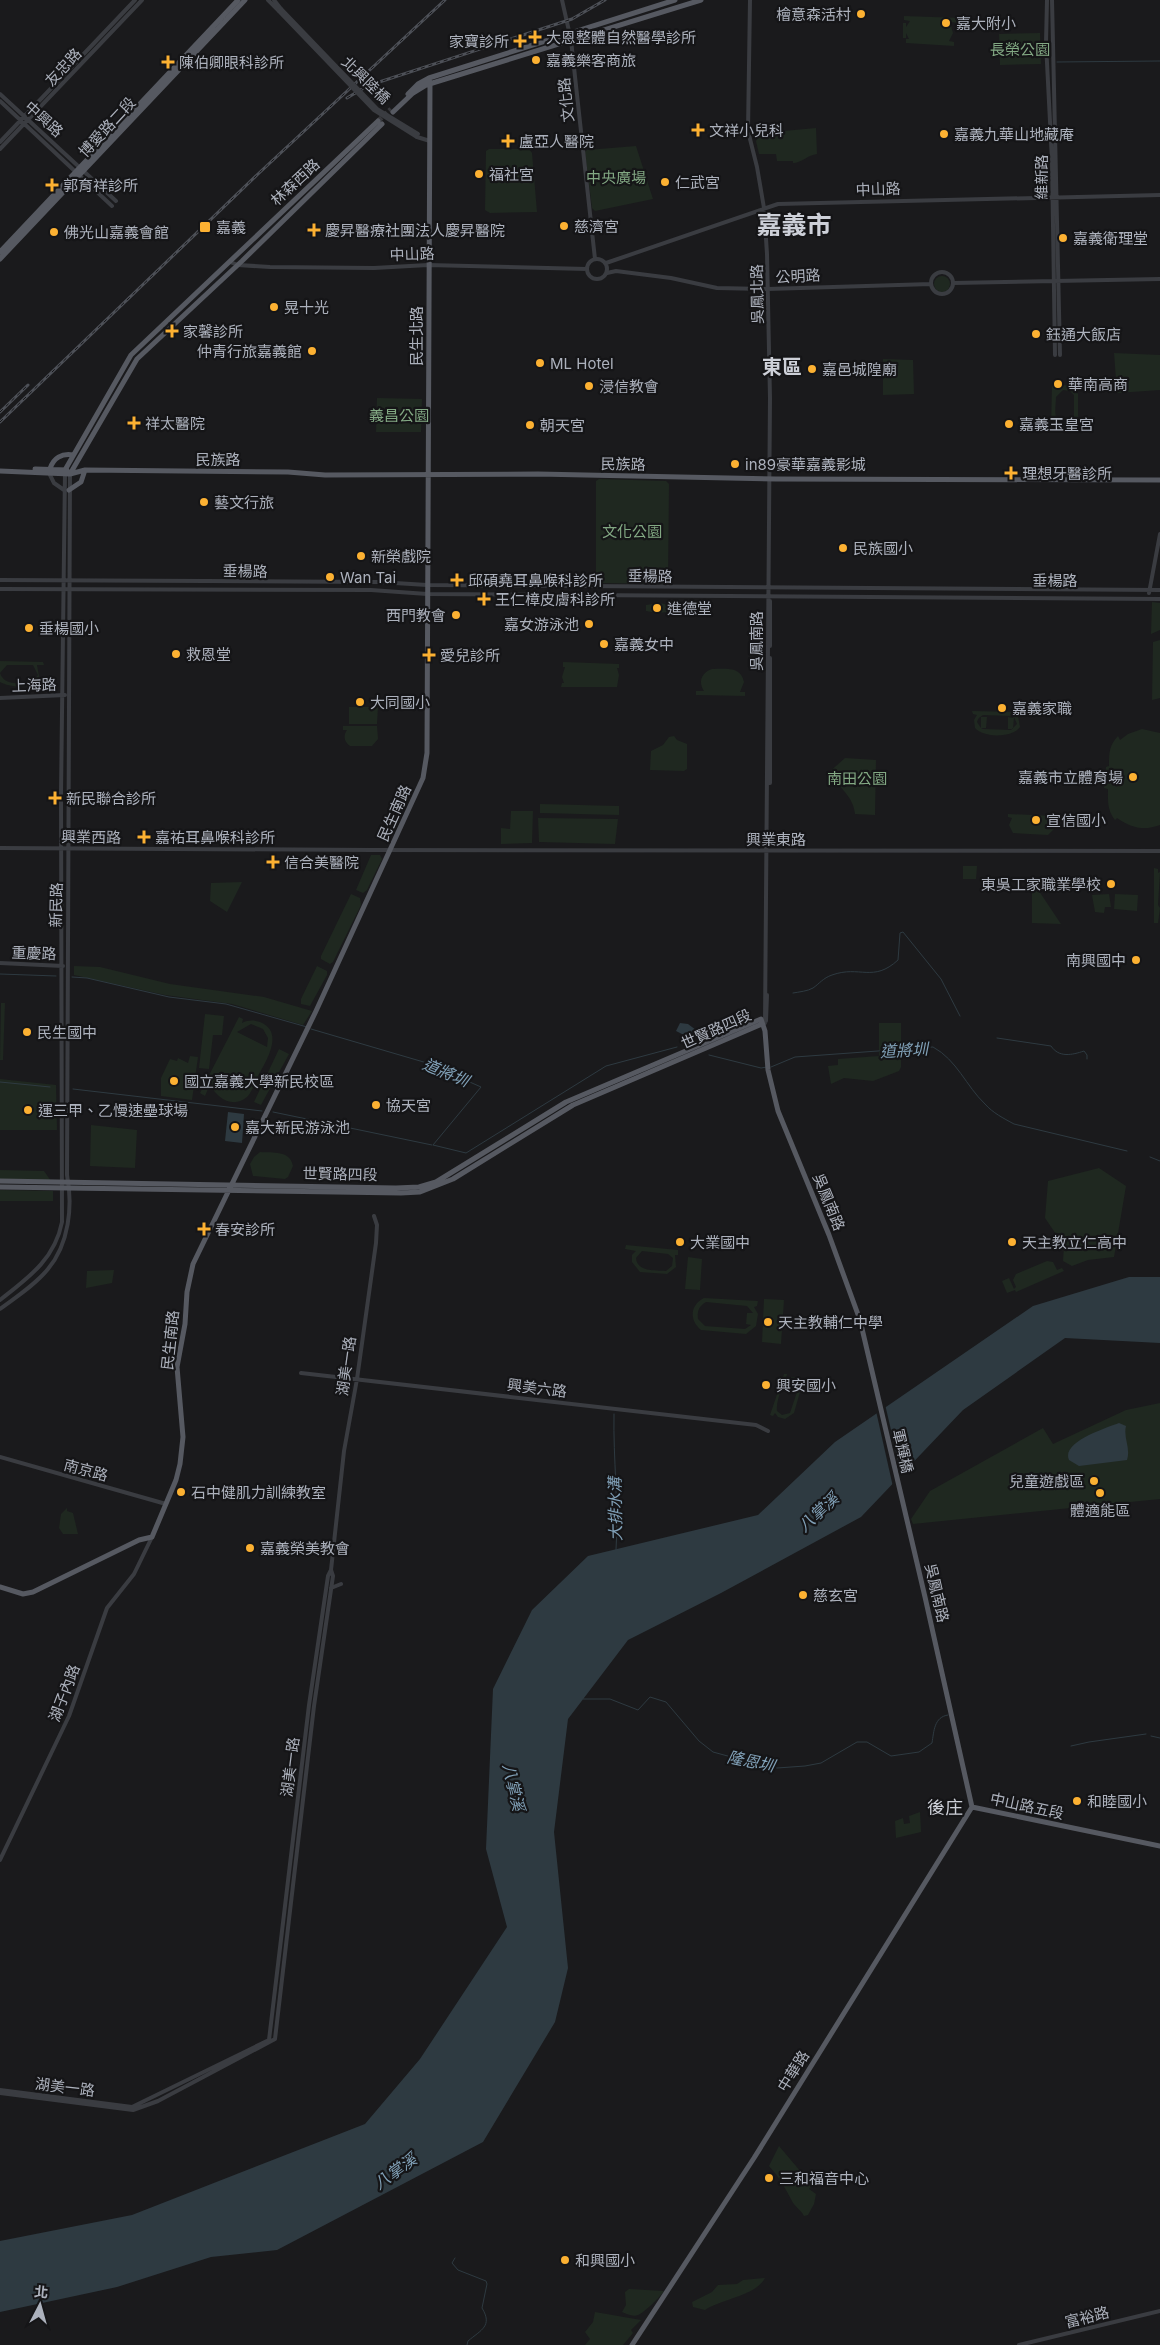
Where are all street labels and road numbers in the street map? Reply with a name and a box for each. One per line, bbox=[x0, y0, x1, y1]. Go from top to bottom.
street label: 友忠路 bbox=[41, 44, 85, 90]
street label: 北興陸橋 bbox=[338, 52, 394, 108]
street label: 文化路 bbox=[554, 77, 578, 123]
street label: 博愛路二段 bbox=[74, 93, 140, 161]
street label: 中興路 bbox=[21, 97, 67, 141]
street label: 維新路 bbox=[1032, 154, 1051, 200]
street label: 林森西路 bbox=[267, 155, 323, 209]
street label: 中山路 bbox=[855, 179, 901, 199]
street label: 中山路 bbox=[389, 244, 435, 264]
street label: 吳鳳北路 bbox=[747, 264, 767, 324]
street label: 公明路 bbox=[775, 265, 821, 287]
street label: 民生北路 bbox=[407, 306, 426, 366]
street label: 民族路 bbox=[195, 450, 241, 469]
street label: 民族路 bbox=[600, 454, 646, 474]
street label: 垂楊路 bbox=[222, 561, 268, 581]
street label: 垂楊路 bbox=[627, 566, 673, 586]
street label: 垂楊路 bbox=[1032, 571, 1078, 590]
street label: 吳鳳南路 bbox=[747, 611, 766, 671]
street label: 上海路 bbox=[11, 675, 57, 695]
street label: 民生南路 bbox=[373, 782, 415, 844]
street label: 興業西路 bbox=[61, 827, 121, 847]
street label: 興業東路 bbox=[746, 830, 806, 849]
street label: 新民路 bbox=[46, 882, 66, 928]
street label: 重慶路 bbox=[11, 943, 57, 963]
street label: 世賢路四段 bbox=[678, 1005, 754, 1053]
street label: 世賢路四段 bbox=[302, 1164, 378, 1184]
street label: 吳鳳南路 bbox=[809, 1171, 849, 1233]
street label: 民生南路 bbox=[157, 1309, 183, 1371]
street label: 湖美一路 bbox=[332, 1335, 360, 1397]
street label: 興美六路 bbox=[506, 1375, 568, 1401]
street label: 軍輝橋 bbox=[889, 1427, 917, 1475]
street label: 南京路 bbox=[62, 1455, 110, 1485]
street label: 吳鳳南路 bbox=[921, 1562, 953, 1624]
street label: 湖子內路 bbox=[44, 1662, 84, 1724]
street label: 湖美一路 bbox=[277, 1736, 303, 1798]
street label: 中山路五段 bbox=[988, 1789, 1066, 1823]
street label: 中華路 bbox=[773, 2047, 813, 2095]
street label: 湖美一路 bbox=[34, 2074, 96, 2100]
street label: 富裕路 bbox=[1063, 2302, 1111, 2332]

